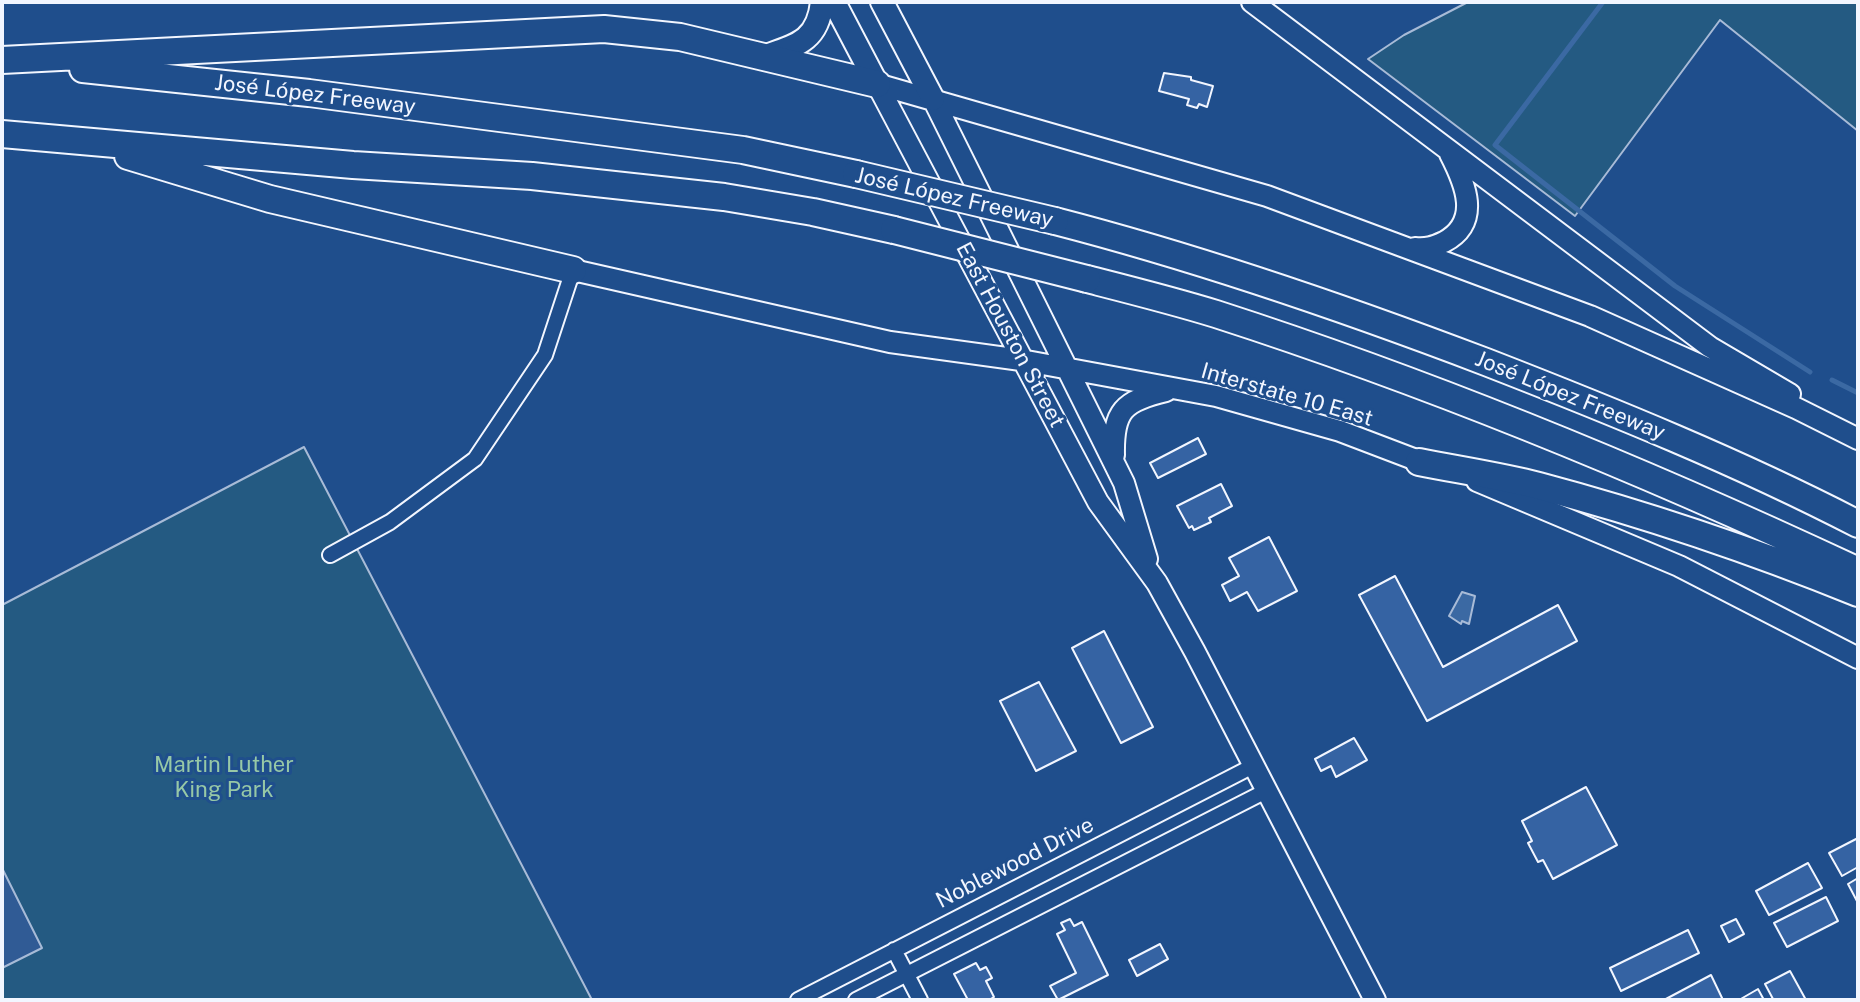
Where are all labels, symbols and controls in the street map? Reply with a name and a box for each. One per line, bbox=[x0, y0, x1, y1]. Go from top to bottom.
street label: José López Freeway bbox=[213, 70, 417, 120]
street label: José López Freeway bbox=[852, 162, 1056, 234]
street label: East Houston Street bbox=[950, 238, 1070, 432]
street label: José López Freeway bbox=[1471, 346, 1669, 446]
street label: Interstate 10 East bbox=[1198, 358, 1376, 432]
park label: Martin Luther King Park bbox=[154, 752, 294, 804]
street label: Noblewood Drive bbox=[932, 812, 1098, 914]

